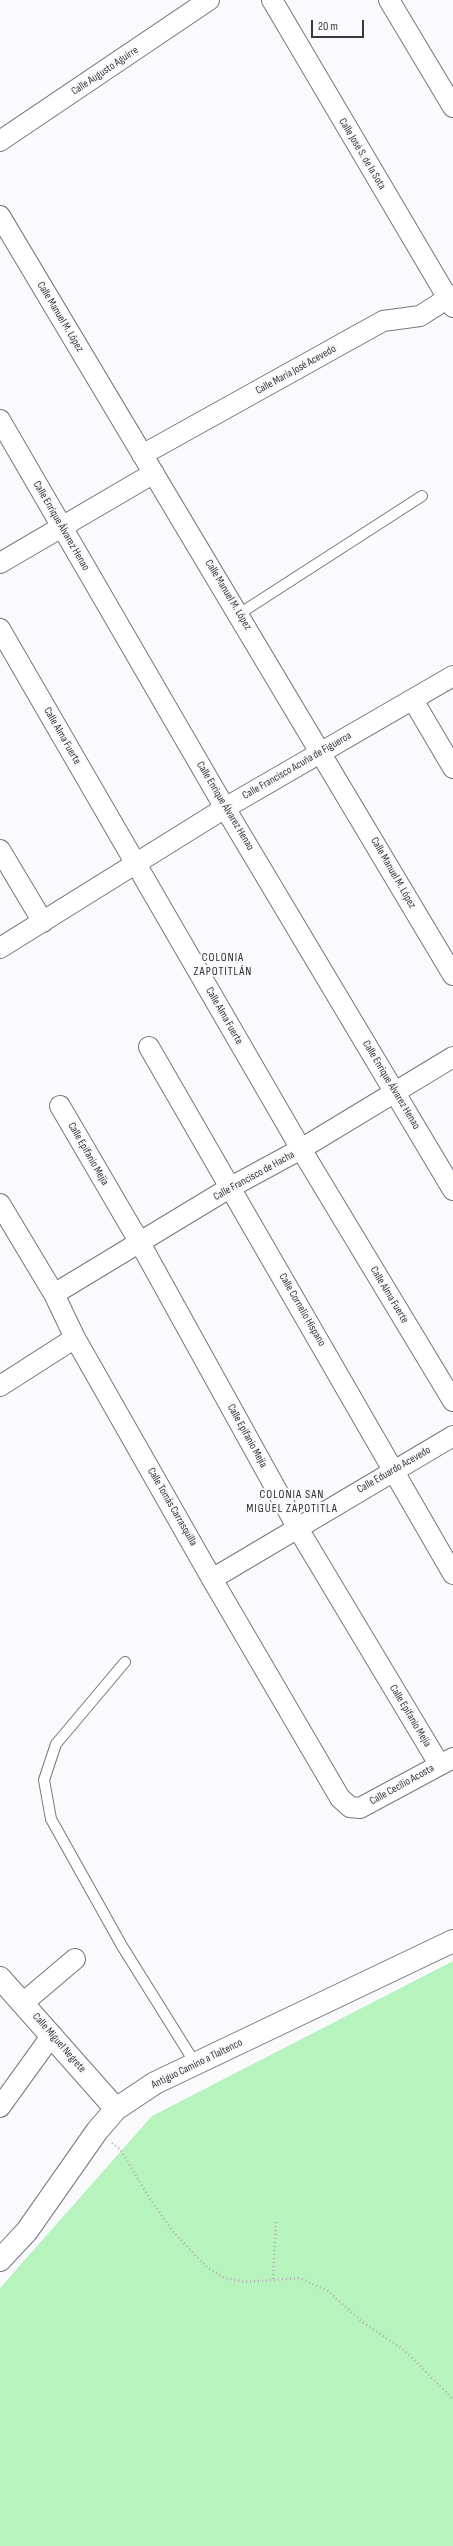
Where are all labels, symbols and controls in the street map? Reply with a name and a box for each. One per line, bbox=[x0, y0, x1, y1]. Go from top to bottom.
scale bar bbox=[313, 12, 366, 38]
text: 20 m bbox=[318, 19, 338, 34]
street label: Calle Augusto Aguirre bbox=[69, 44, 141, 98]
street label: Calle José S. de la Sota bbox=[336, 116, 388, 192]
street label: Calle Manuel M. López bbox=[34, 279, 86, 355]
street label: Calle María José Acevedo bbox=[254, 342, 338, 398]
street label: Calle Enrique Álvarez Henao bbox=[30, 479, 92, 573]
street label: Calle Manuel M. López bbox=[202, 557, 254, 633]
street label: Calle Alma Fuerte bbox=[40, 705, 84, 767]
street label: Calle Francisco Acuña de Figueroa bbox=[240, 729, 354, 803]
street label: Calle Enrique Álvarez Henao bbox=[193, 759, 257, 853]
street label: Calle Manuel M. López bbox=[367, 835, 419, 911]
district label: COLONIA ZAPOTITLÁN bbox=[194, 951, 252, 979]
street label: Calle Alma Fuerte bbox=[202, 985, 246, 1047]
street label: Calle Enrique Álvarez Henao bbox=[359, 1038, 423, 1132]
street label: Calle Epifanio Mejía bbox=[65, 1120, 111, 1188]
street label: Calle Francisco de Hacha bbox=[211, 1148, 297, 1204]
street label: Calle Alma Fuerte bbox=[367, 1264, 411, 1326]
street label: Calle Cornelio Hispano bbox=[276, 1271, 328, 1349]
street label: Calle Epifanio Mejía bbox=[224, 1402, 270, 1470]
street label: Calle Eduardo Acevedo bbox=[355, 1444, 433, 1496]
street label: Calle Tomás Carrasquilla bbox=[144, 1466, 200, 1548]
district label: COLONIA SAN MIGUEL ZAPOTITLA bbox=[246, 1488, 338, 1516]
street label: Calle Epifanio Mejía bbox=[386, 1682, 434, 1750]
street label: Calle Cecilio Acosta bbox=[367, 1762, 437, 1808]
street label: Calle Miguel Negrete bbox=[29, 2010, 89, 2076]
street label: Antiguo Camino a Tlaltenco bbox=[149, 2036, 245, 2092]

